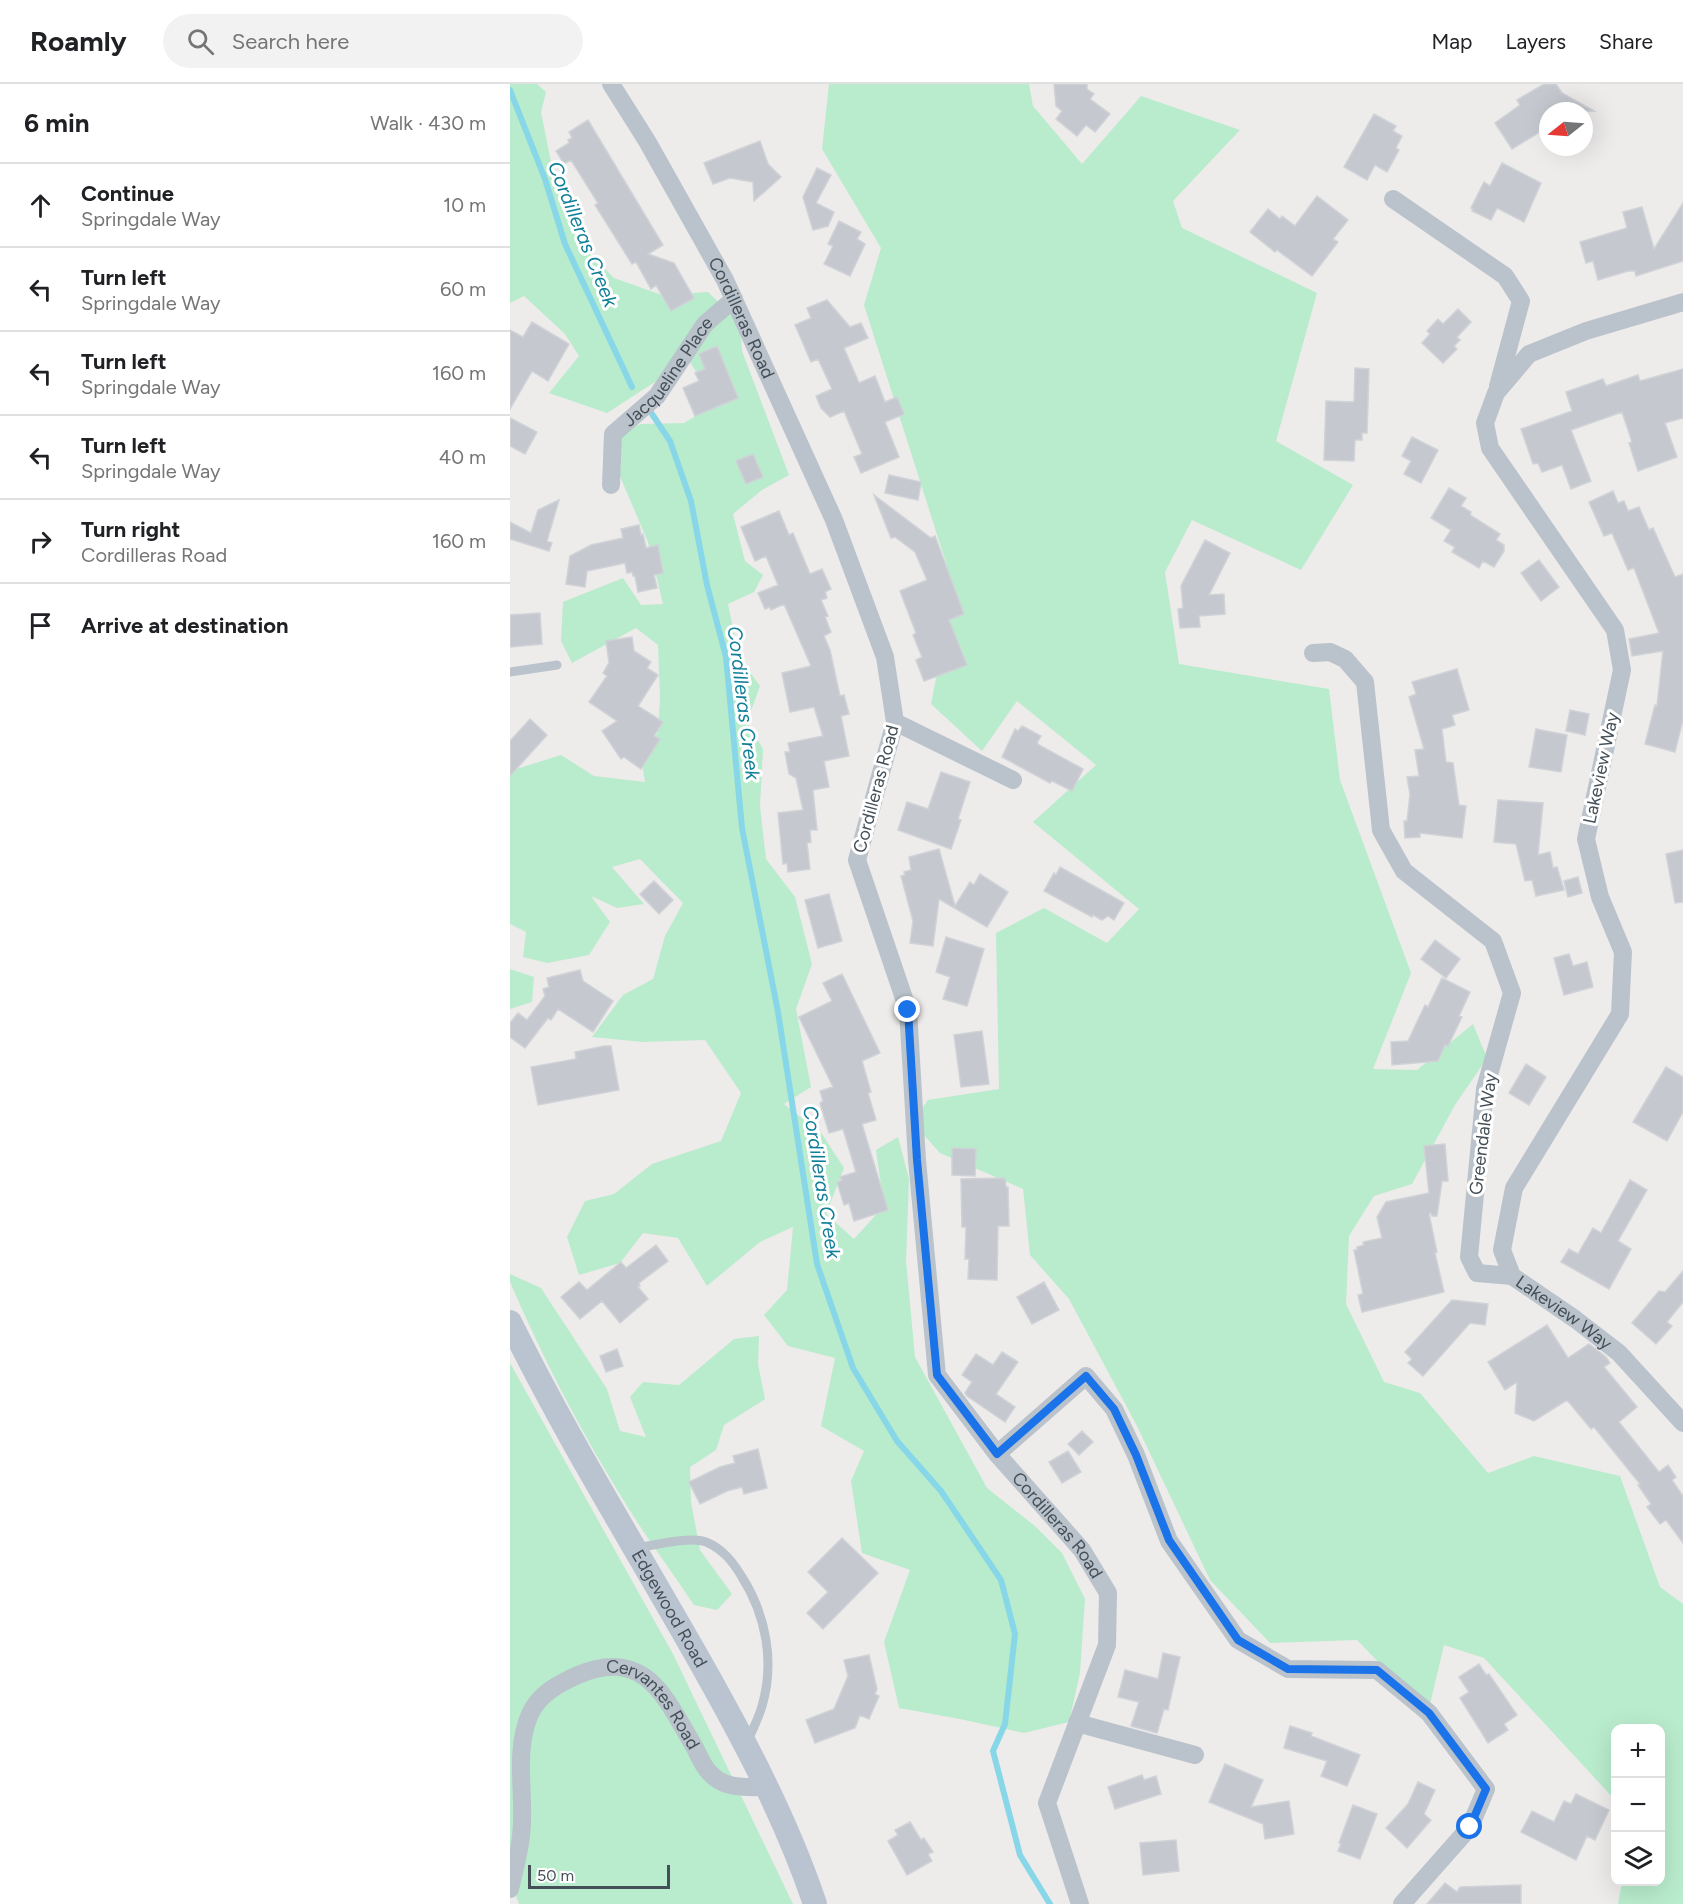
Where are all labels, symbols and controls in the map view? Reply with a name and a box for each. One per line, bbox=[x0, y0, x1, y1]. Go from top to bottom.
search box bbox=[163, 14, 583, 68]
text: Roamly bbox=[30, 24, 127, 58]
icon: search bbox=[184, 25, 217, 58]
text: Search here bbox=[232, 28, 349, 55]
text: Map bbox=[1432, 29, 1472, 54]
text: Layers bbox=[1505, 29, 1566, 54]
text: Share bbox=[1599, 29, 1653, 54]
north arrow bbox=[1539, 102, 1593, 156]
text: 6 min bbox=[24, 107, 90, 139]
text: Walk · 430 m bbox=[370, 111, 486, 135]
water label: Cordilleras Creek bbox=[543, 158, 624, 311]
text: Continue bbox=[81, 180, 174, 207]
icon: ahead bbox=[24, 189, 57, 222]
text: 10 m bbox=[443, 193, 486, 217]
text: Springdale Way bbox=[81, 207, 221, 231]
street label: Cordilleras Road bbox=[703, 253, 779, 382]
text: Turn left bbox=[81, 264, 167, 291]
icon: left bbox=[24, 273, 57, 306]
text: 60 m bbox=[440, 277, 486, 301]
text: Springdale Way bbox=[81, 291, 221, 315]
street label: Jacqueline Place bbox=[619, 311, 717, 431]
text: Turn left bbox=[81, 348, 167, 375]
icon: left bbox=[24, 357, 57, 390]
text: 160 m bbox=[432, 361, 486, 385]
text: Springdale Way bbox=[81, 375, 221, 399]
text: Turn left bbox=[81, 432, 167, 459]
icon: left bbox=[24, 441, 57, 474]
text: 40 m bbox=[439, 445, 486, 469]
text: Springdale Way bbox=[81, 459, 221, 483]
text: Turn right bbox=[81, 516, 180, 543]
icon: right bbox=[24, 525, 57, 558]
text: 160 m bbox=[432, 529, 486, 553]
text: Cordilleras Road bbox=[81, 543, 227, 567]
icon: arrive bbox=[24, 609, 57, 642]
text: Arrive at destination bbox=[81, 612, 289, 639]
water label: Cordilleras Creek bbox=[723, 625, 766, 783]
street label: Lakeview Way bbox=[1578, 710, 1624, 826]
street label: Cordilleras Road bbox=[848, 723, 904, 855]
route end bbox=[894, 996, 920, 1022]
street label: Greendale Way bbox=[1465, 1071, 1501, 1196]
water label: Cordilleras Creek bbox=[798, 1104, 846, 1262]
street label: Lakeview Way bbox=[1511, 1271, 1617, 1355]
street label: Cordilleras Road bbox=[1007, 1468, 1108, 1582]
street label: Edgewood Road bbox=[627, 1546, 712, 1671]
street label: Cervantes Road bbox=[606, 1656, 704, 1753]
map controls bbox=[1611, 1724, 1665, 1886]
button: + bbox=[1611, 1724, 1665, 1778]
button: − bbox=[1611, 1778, 1665, 1832]
route start bbox=[1456, 1813, 1482, 1839]
button: layers bbox=[1611, 1832, 1665, 1886]
scale bar bbox=[528, 1862, 670, 1890]
text: 50 m bbox=[537, 1866, 574, 1885]

